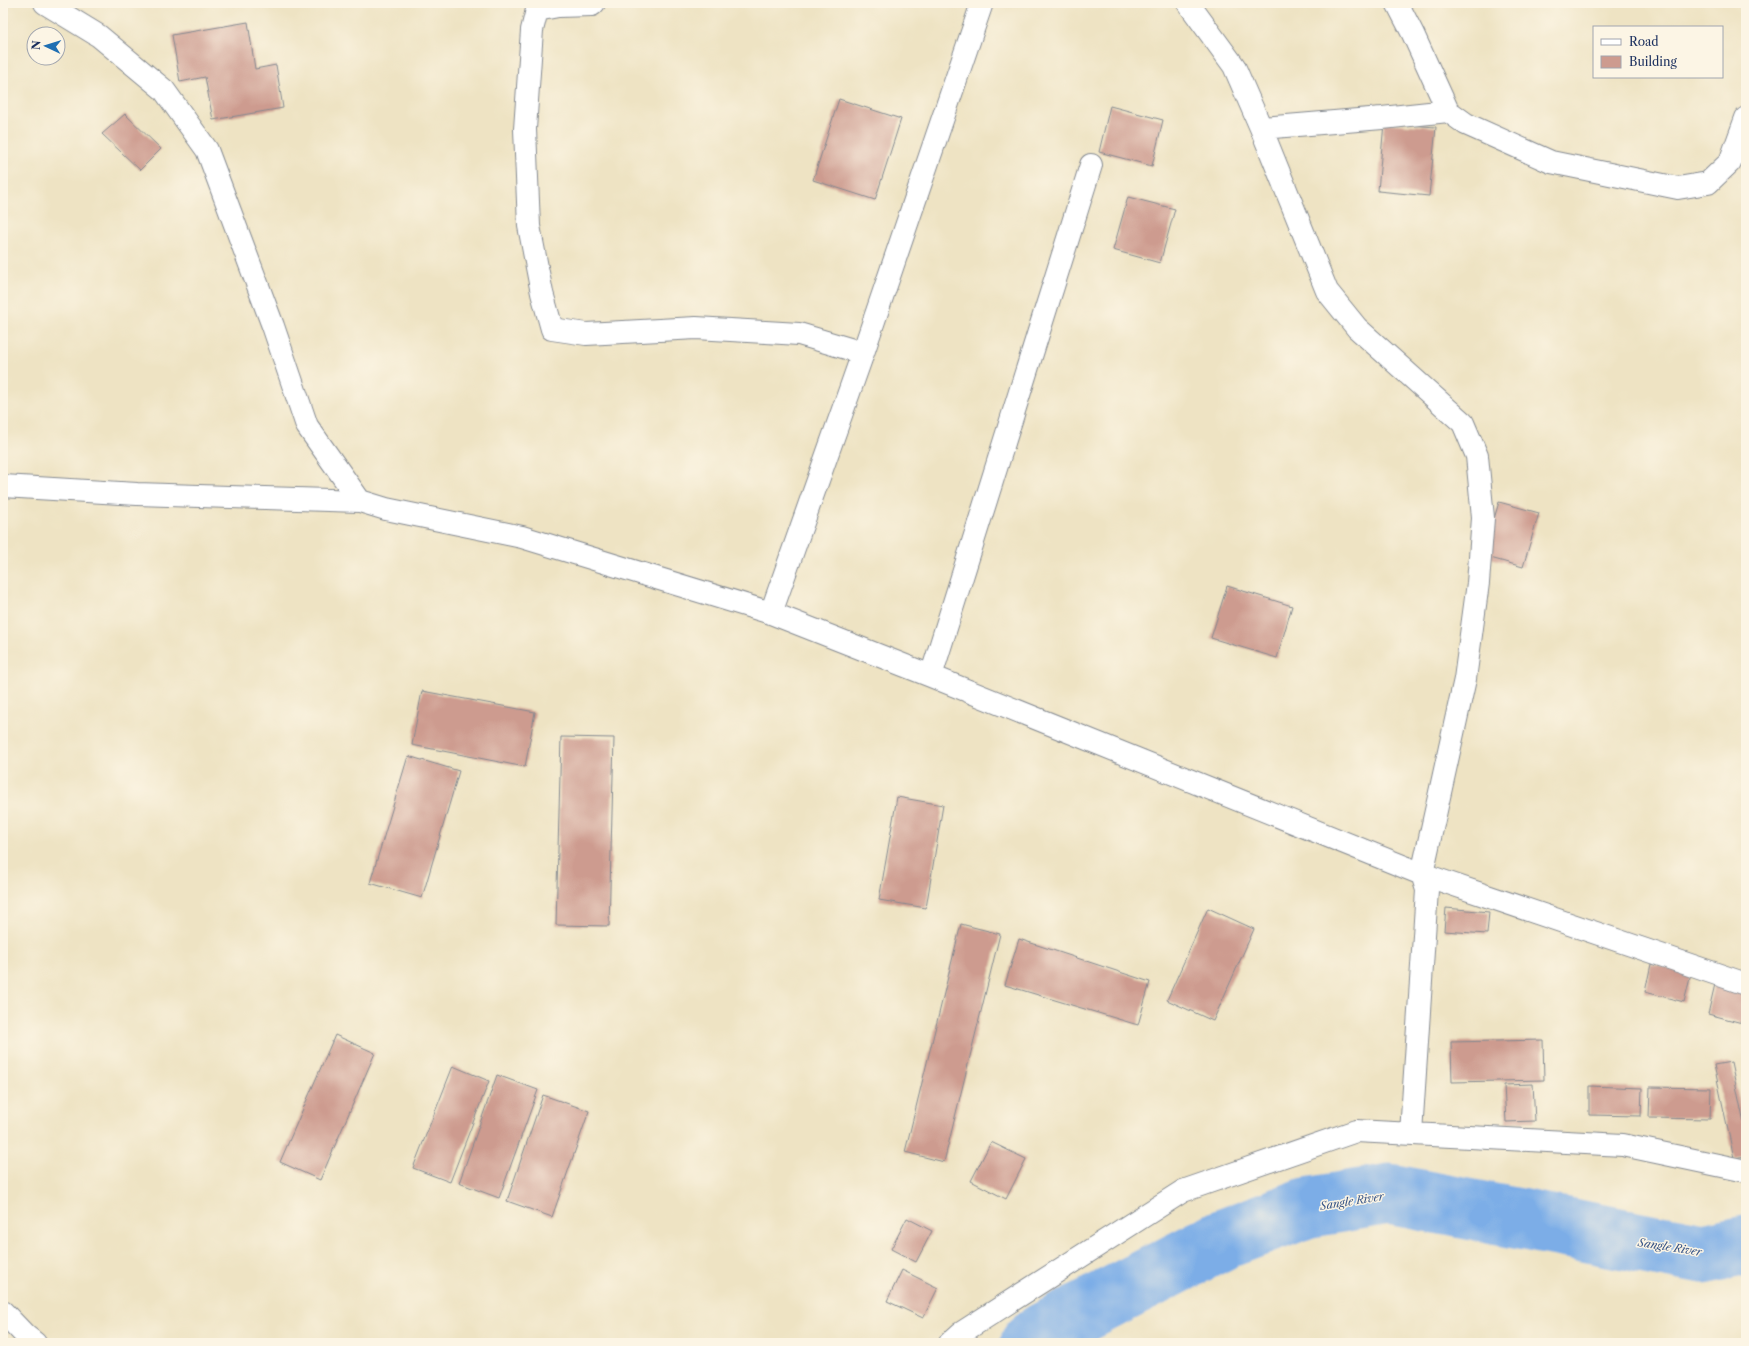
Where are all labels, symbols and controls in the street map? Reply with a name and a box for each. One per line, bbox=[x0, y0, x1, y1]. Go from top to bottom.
north arrow bbox=[26, 26, 66, 66]
legend bbox=[1593, 26, 1723, 78]
text: Road bbox=[1629, 34, 1659, 49]
text: N bbox=[29, 40, 43, 51]
text: Building bbox=[1629, 54, 1677, 69]
water label: Sangle River bbox=[1318, 1189, 1386, 1213]
water label: Sangle River bbox=[1636, 1235, 1704, 1259]

